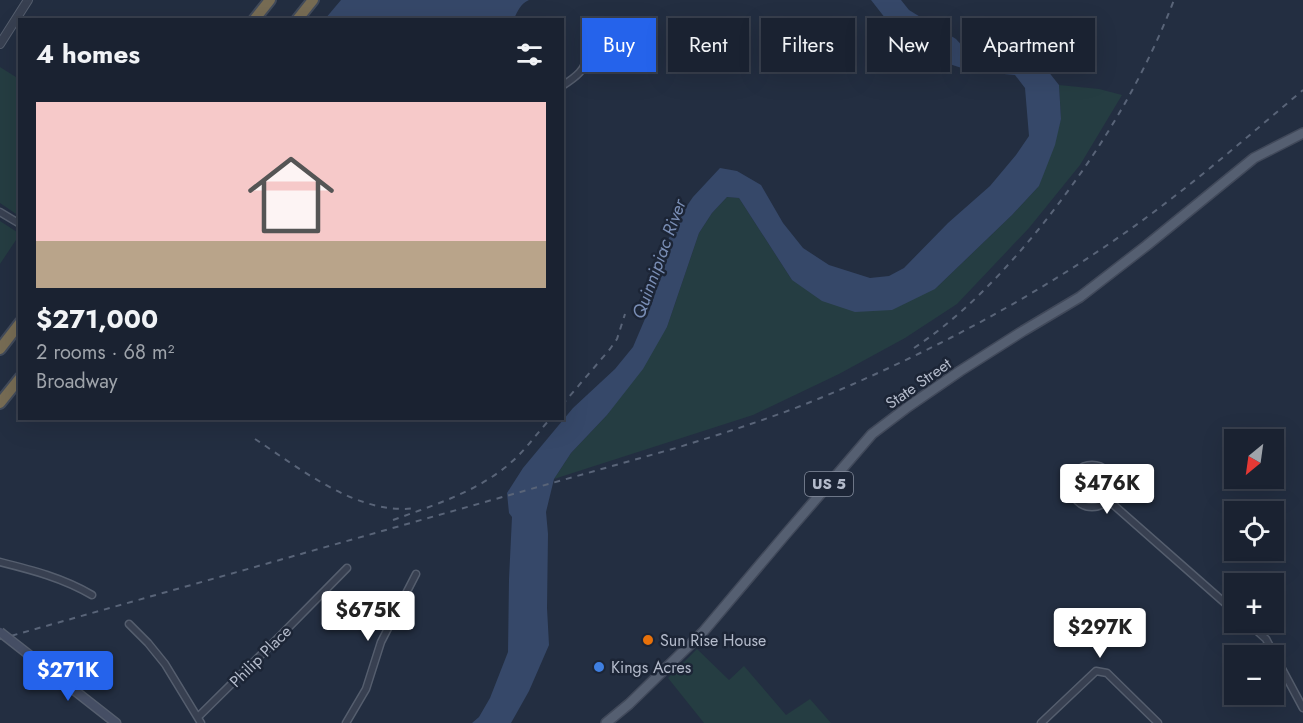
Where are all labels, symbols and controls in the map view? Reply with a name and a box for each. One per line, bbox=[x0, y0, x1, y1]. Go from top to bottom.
chip: Buy bbox=[582, 18, 656, 72]
chip: Rent bbox=[668, 18, 749, 72]
chip: Filters bbox=[761, 18, 855, 72]
chip: New bbox=[867, 18, 950, 72]
chip: Apartment bbox=[962, 18, 1095, 72]
text: 4 homes bbox=[36, 35, 140, 73]
icon: filters bbox=[513, 38, 546, 71]
icon: home bbox=[237, 141, 345, 249]
water label: Quinnipiac River bbox=[625, 195, 693, 322]
text: $271,000 bbox=[36, 300, 158, 338]
text: 2 rooms · 68 m² bbox=[36, 338, 174, 367]
street label: State Street bbox=[881, 352, 956, 414]
text: Broadway bbox=[36, 367, 118, 396]
north arrow bbox=[1224, 429, 1284, 489]
map controls bbox=[1224, 429, 1284, 705]
pin: $476K bbox=[1065, 464, 1149, 515]
text: $476K bbox=[1074, 469, 1140, 498]
road number: US 5 bbox=[805, 472, 853, 496]
button: locate bbox=[1224, 501, 1284, 561]
button: + bbox=[1224, 573, 1284, 633]
pin: $675K bbox=[326, 591, 410, 642]
text: $675K bbox=[336, 596, 400, 625]
pin: $297K bbox=[1058, 608, 1142, 659]
text: $297K bbox=[1068, 613, 1132, 642]
street label: Philip Place bbox=[224, 620, 296, 692]
place label: Sun Rise House bbox=[660, 629, 766, 652]
marker: Sun Rise House bbox=[641, 633, 655, 647]
button: − bbox=[1224, 645, 1284, 705]
pin: $271K bbox=[26, 651, 110, 702]
text: $271K bbox=[37, 656, 99, 685]
place label: Kings Acres bbox=[611, 656, 691, 679]
marker: Kings Acres bbox=[592, 660, 606, 674]

